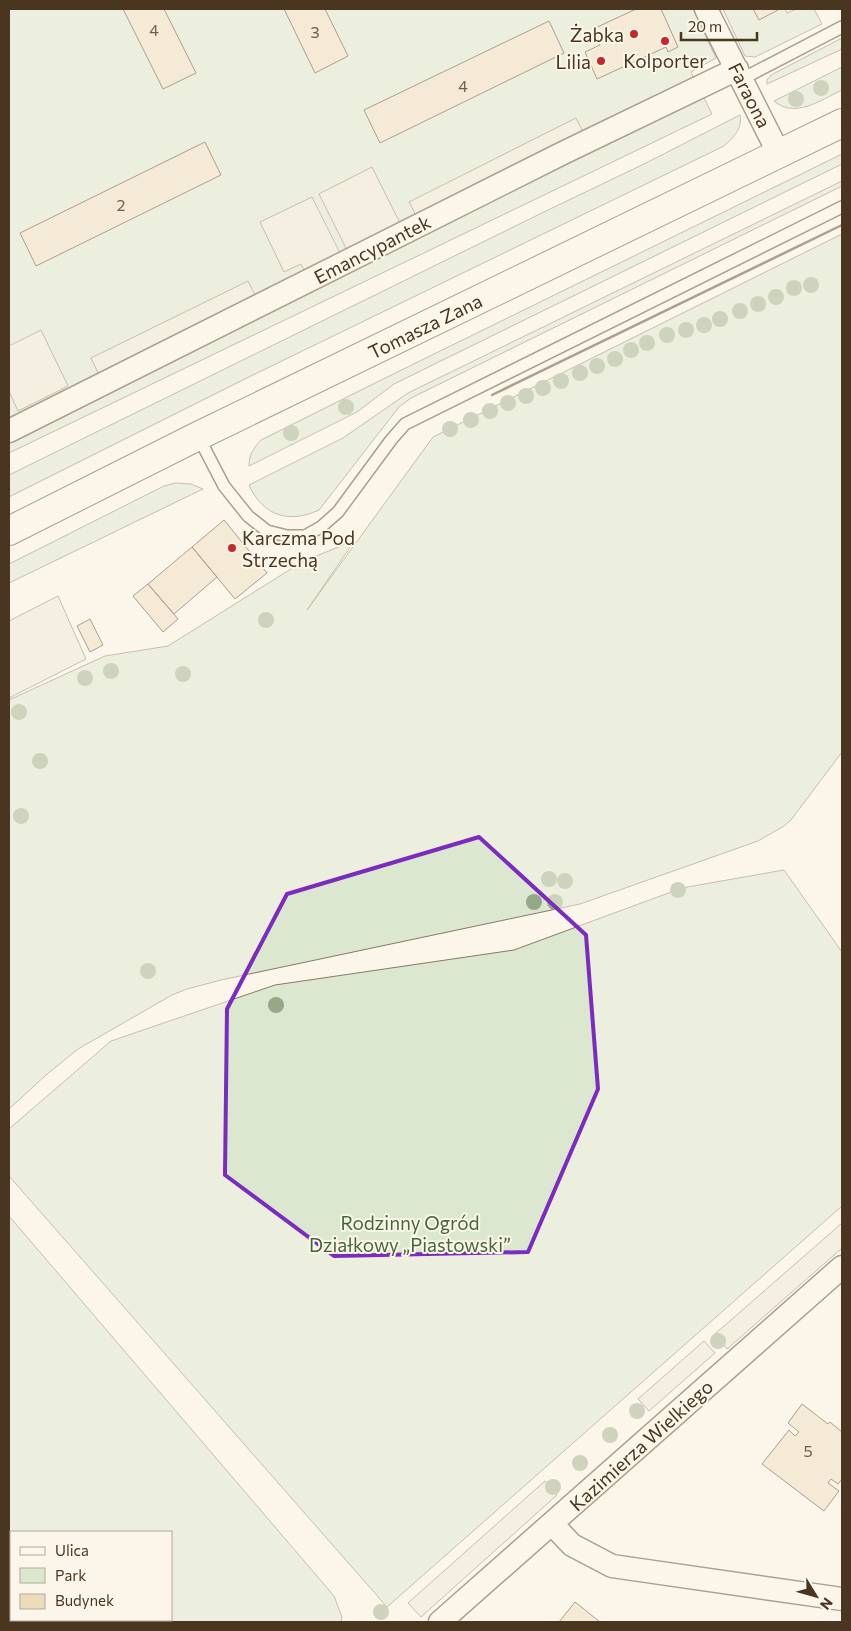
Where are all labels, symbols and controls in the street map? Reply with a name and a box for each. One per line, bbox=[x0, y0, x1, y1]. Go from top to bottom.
scale bar bbox=[681, 10, 757, 42]
text: 20 m bbox=[688, 17, 722, 35]
house number: 4 bbox=[149, 20, 159, 39]
house number: 3 bbox=[310, 22, 320, 41]
place label: Żabka bbox=[570, 23, 624, 46]
marker: Żabka bbox=[628, 28, 640, 40]
marker: Kolporter bbox=[659, 35, 671, 47]
place label: Kolporter bbox=[623, 49, 707, 72]
place label: Lilia bbox=[556, 50, 591, 73]
marker: Lilia bbox=[595, 55, 607, 67]
street label: Faraona bbox=[724, 59, 776, 131]
house number: 4 bbox=[458, 76, 468, 95]
house number: 2 bbox=[117, 195, 126, 214]
street label: Emancypantek bbox=[310, 210, 434, 288]
street label: Tomasza Zana bbox=[364, 289, 486, 363]
place label: Karczma Pod Strzechą bbox=[242, 526, 355, 571]
marker: Karczma Pod Strzechą bbox=[226, 542, 238, 554]
park label: Rodzinny Ogród Działkowy „Piastowski” bbox=[309, 1211, 511, 1256]
street label: Kazimierza Wielkiego bbox=[565, 1375, 717, 1515]
house number: 5 bbox=[803, 1441, 813, 1460]
legend bbox=[10, 1531, 172, 1621]
text: Ulica bbox=[55, 1541, 89, 1559]
text: Park bbox=[55, 1566, 86, 1584]
north arrow bbox=[791, 1571, 841, 1621]
text: Budynek bbox=[55, 1591, 114, 1609]
text: N bbox=[817, 1595, 837, 1613]

